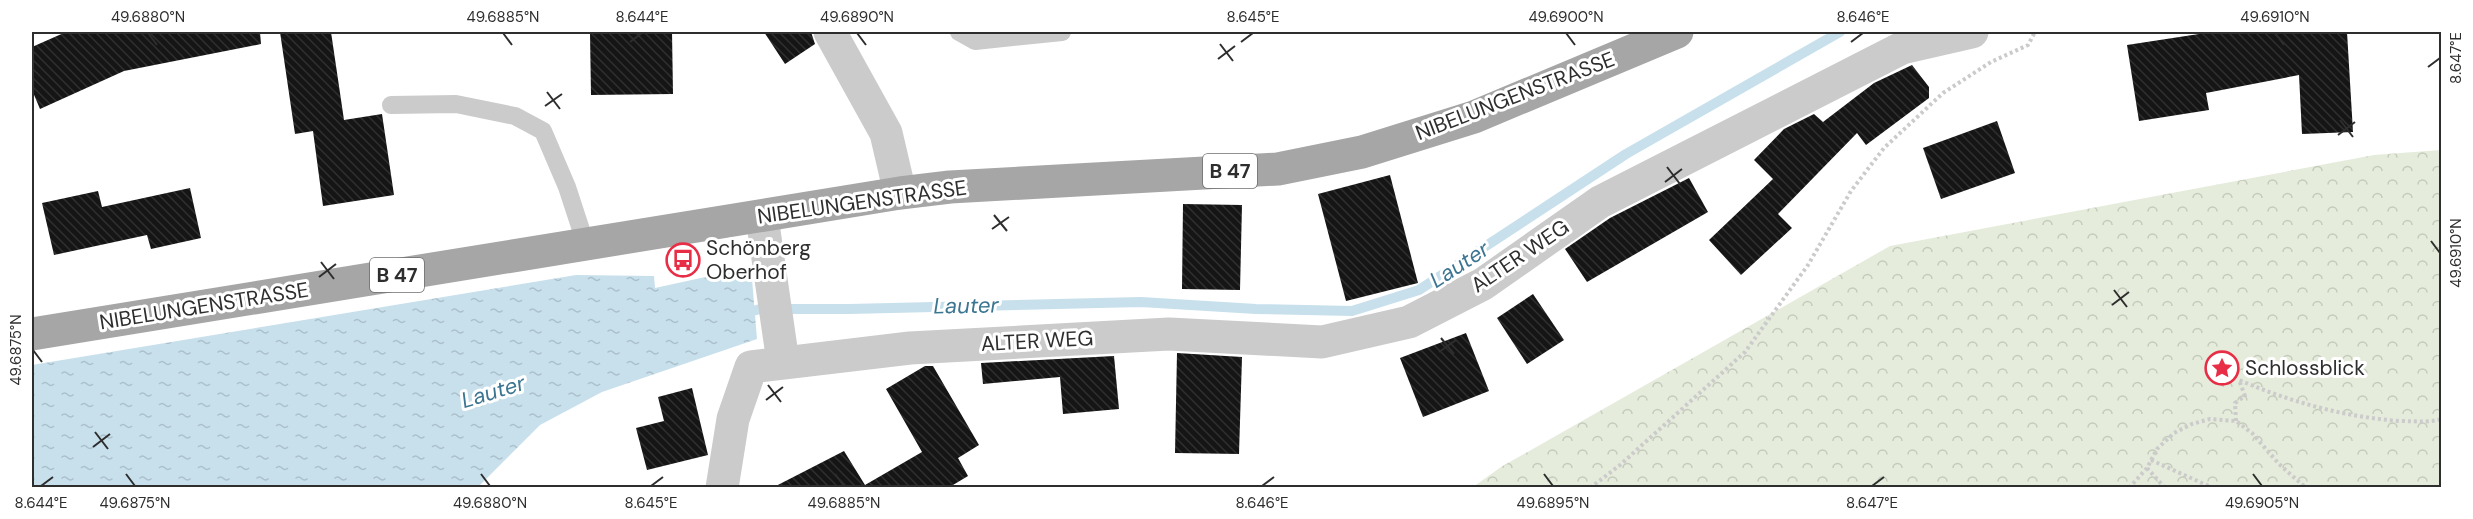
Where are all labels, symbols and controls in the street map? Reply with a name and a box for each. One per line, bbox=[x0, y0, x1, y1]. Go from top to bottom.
text: 49.6880°N bbox=[111, 7, 185, 27]
text: 49.6885°N bbox=[467, 7, 539, 27]
text: 8.644°E bbox=[616, 7, 668, 27]
text: 49.6890°N bbox=[820, 7, 894, 27]
text: 8.645°E bbox=[1227, 7, 1279, 27]
text: 49.6900°N bbox=[1528, 7, 1604, 27]
text: 8.646°E bbox=[1836, 7, 1890, 27]
text: 49.6910°N bbox=[2240, 7, 2310, 27]
text: 8.647°E bbox=[2446, 32, 2466, 84]
street label: NIBELUNGENSTRASSE bbox=[1411, 45, 1619, 147]
road number: B 47 bbox=[1203, 154, 1257, 188]
street label: NIBELUNGENSTRASSE bbox=[755, 173, 969, 231]
street label: ALTER WEG bbox=[1466, 213, 1574, 299]
text: 49.6910°N bbox=[2446, 218, 2466, 288]
place label: Schönberg Oberhof bbox=[706, 234, 811, 286]
water label: Lauter bbox=[1424, 234, 1495, 294]
bus stop icon: Schönberg Oberhof bbox=[665, 242, 701, 278]
road number: B 47 bbox=[370, 258, 424, 292]
street label: NIBELUNGENSTRASSE bbox=[98, 276, 310, 336]
water label: Lauter bbox=[933, 290, 1000, 321]
text: 49.6875°N bbox=[6, 315, 26, 385]
street label: ALTER WEG bbox=[980, 324, 1094, 358]
place icon: Schlossblick bbox=[2204, 350, 2240, 386]
place label: Schlossblick bbox=[2245, 354, 2365, 382]
water label: Lauter bbox=[458, 368, 529, 415]
text: 8.644°E bbox=[15, 493, 67, 513]
text: 49.6875°N bbox=[100, 493, 170, 513]
text: 49.6880°N bbox=[453, 493, 527, 513]
text: 8.645°E bbox=[625, 493, 677, 513]
text: 49.6885°N bbox=[808, 493, 880, 513]
text: 8.646°E bbox=[1235, 493, 1289, 513]
text: 49.6895°N bbox=[1517, 493, 1589, 513]
text: 8.647°E bbox=[1846, 493, 1898, 513]
text: 49.6905°N bbox=[2225, 493, 2299, 513]

